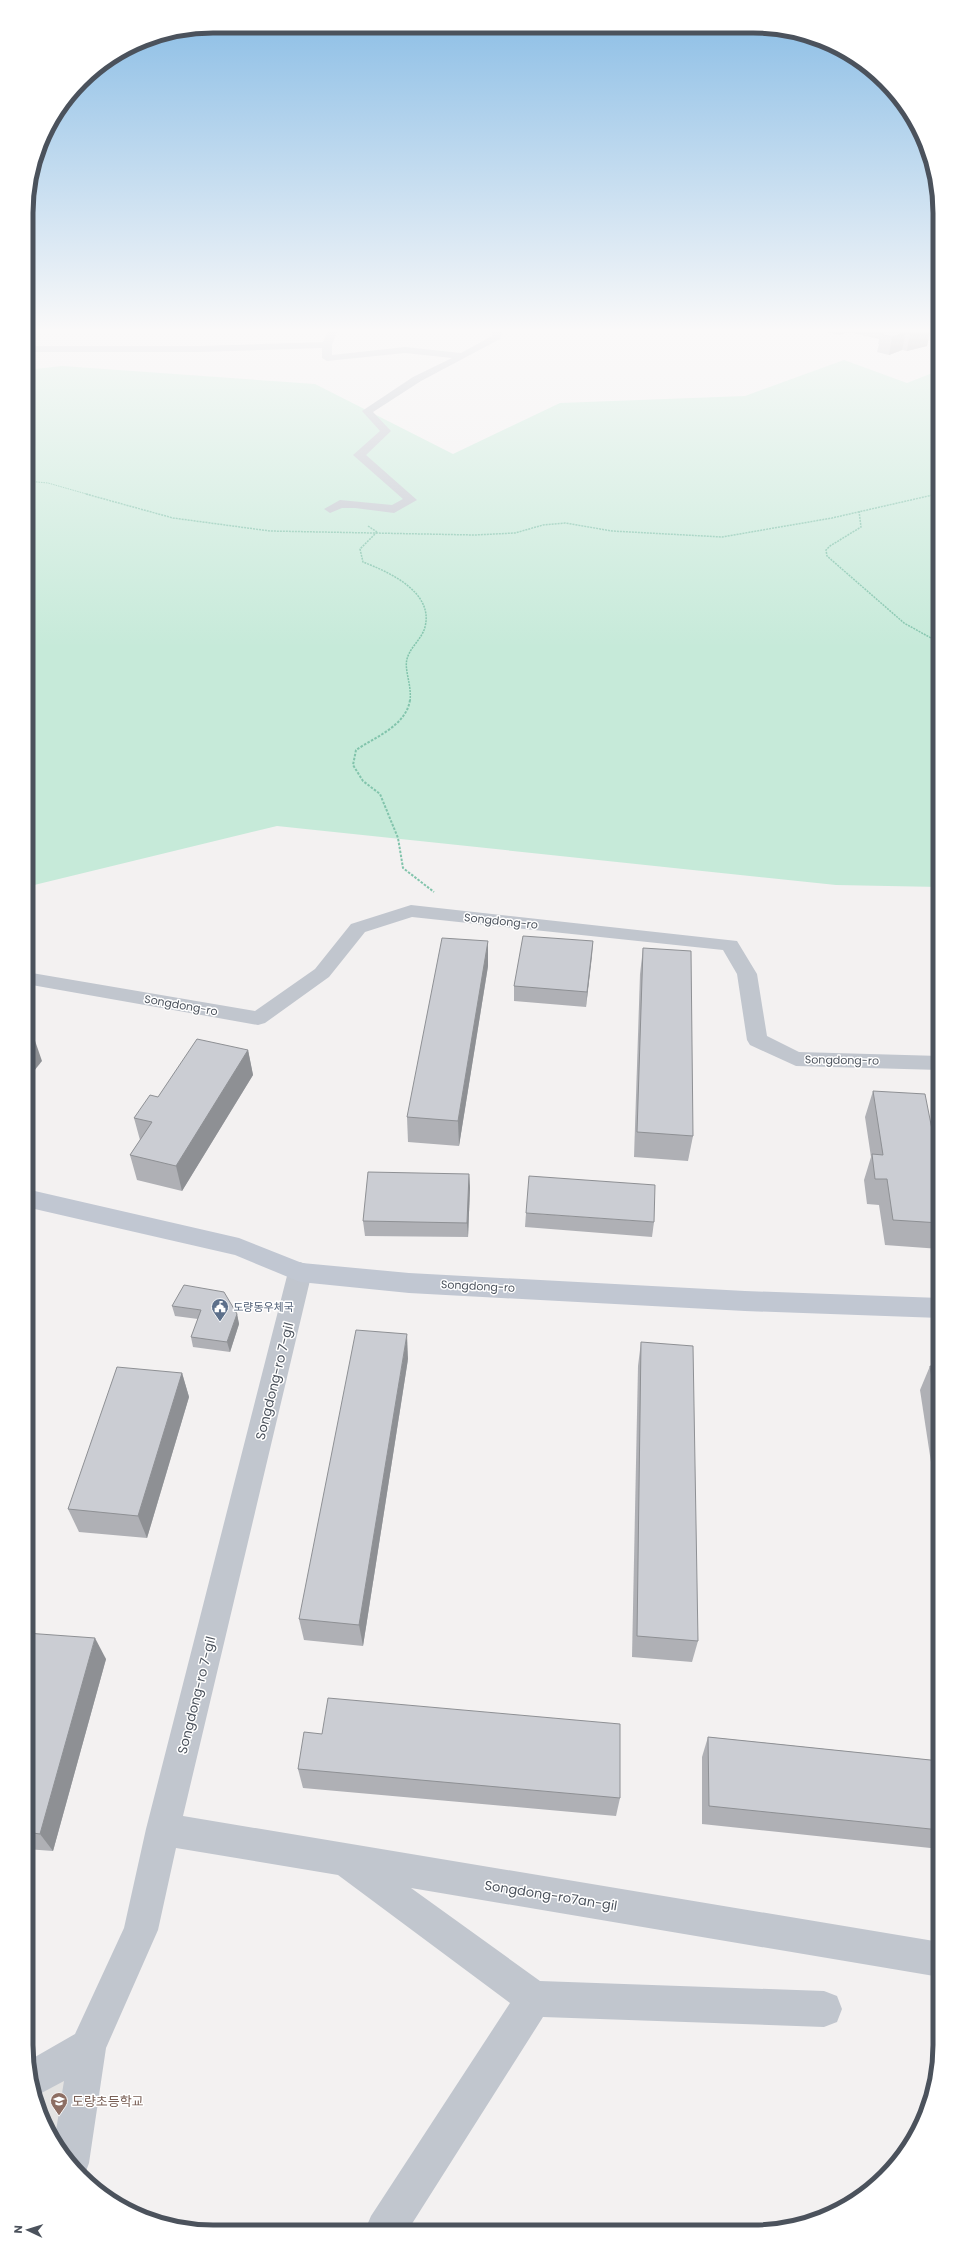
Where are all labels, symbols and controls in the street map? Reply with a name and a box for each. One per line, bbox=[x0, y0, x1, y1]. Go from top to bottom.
street label: Songdong-ro bbox=[463, 909, 539, 933]
street label: Songdong-ro bbox=[143, 991, 219, 1019]
street label: Songdong-ro bbox=[805, 1051, 879, 1069]
street label: Songdong-ro bbox=[441, 1276, 515, 1296]
public building icon: 도량동우체국 bbox=[210, 1297, 230, 1322]
place label: 도량동우체국 bbox=[233, 1299, 294, 1315]
street label: Songdong-ro 7-gil bbox=[251, 1320, 298, 1442]
street label: Songdong-ro 7-gil bbox=[173, 1634, 220, 1756]
street label: Songdong-ro7an-gil bbox=[483, 1876, 619, 1915]
school or university icon: 도량초등학교 bbox=[49, 2091, 69, 2116]
place label: 도량초등학교 bbox=[72, 2092, 144, 2111]
north arrow bbox=[8, 2210, 48, 2250]
text: N bbox=[10, 2225, 26, 2234]

